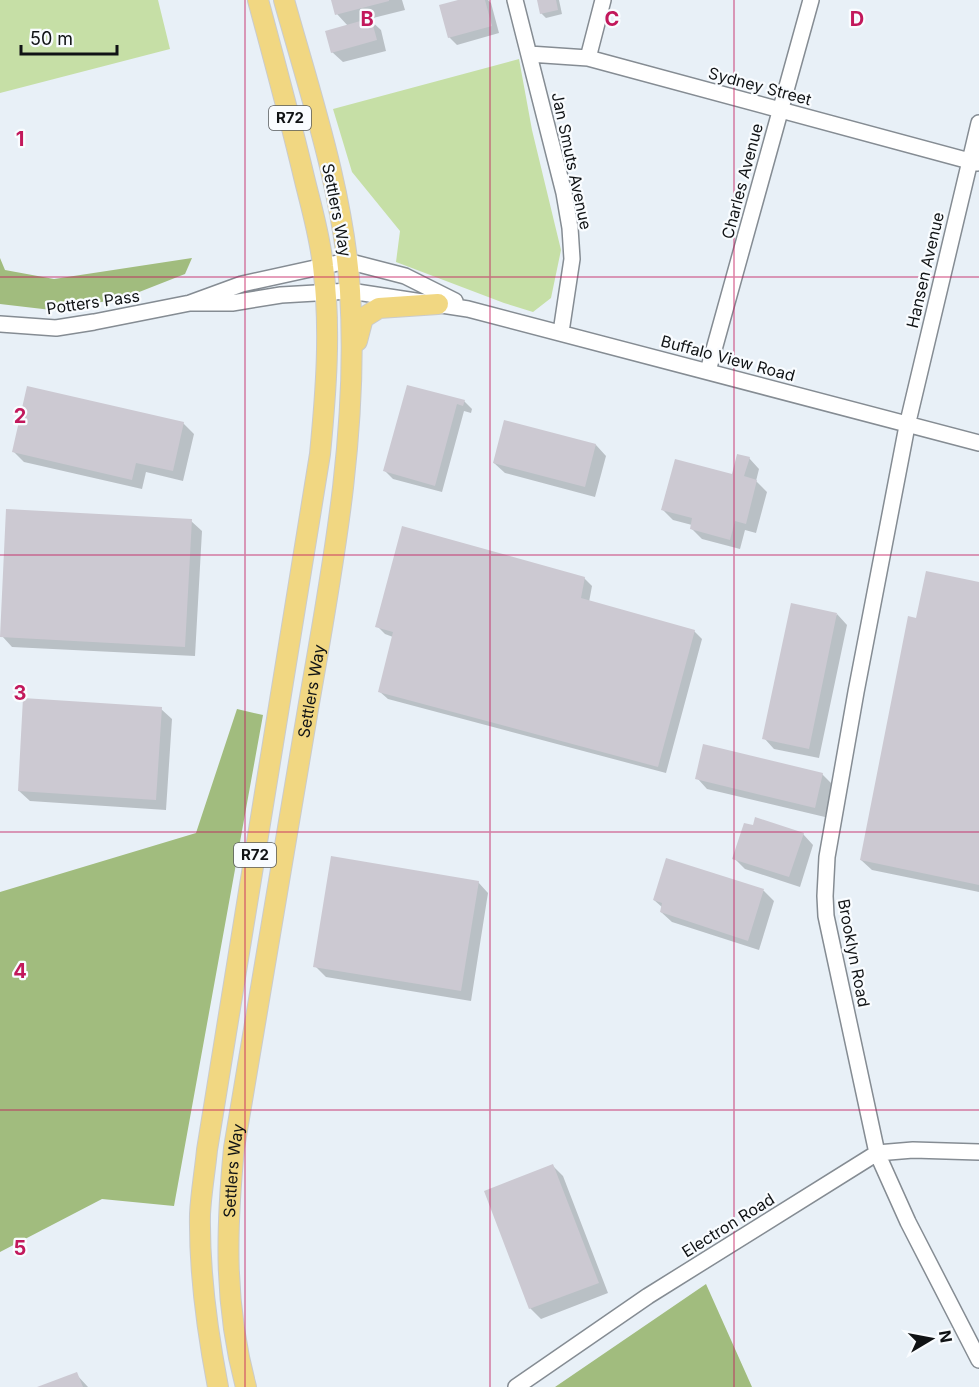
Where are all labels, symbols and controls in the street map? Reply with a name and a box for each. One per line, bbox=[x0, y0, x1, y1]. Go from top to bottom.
text: B bbox=[360, 7, 374, 31]
text: C bbox=[605, 7, 619, 31]
text: D bbox=[850, 7, 864, 31]
scale bar bbox=[21, 18, 117, 56]
text: 50 m bbox=[30, 28, 73, 49]
street label: Sydney Street bbox=[706, 63, 814, 109]
street label: Jan Smuts Avenue bbox=[548, 90, 596, 232]
road number: R72 bbox=[269, 106, 311, 130]
street label: Charles Avenue bbox=[717, 121, 767, 241]
text: 1 bbox=[16, 127, 24, 151]
street label: Settlers Way bbox=[318, 162, 356, 258]
street label: Hansen Avenue bbox=[902, 210, 948, 330]
street label: Potters Pass bbox=[45, 286, 141, 318]
street label: Buffalo View Road bbox=[659, 330, 797, 386]
text: 2 bbox=[14, 404, 26, 428]
street label: Settlers Way bbox=[293, 643, 329, 739]
text: 3 bbox=[14, 681, 26, 705]
road number: R72 bbox=[234, 843, 276, 867]
street label: Brooklyn Road bbox=[834, 897, 874, 1009]
text: 4 bbox=[13, 959, 27, 983]
street label: Settlers Way bbox=[219, 1122, 248, 1218]
street label: Electron Road bbox=[678, 1189, 778, 1261]
text: 5 bbox=[14, 1236, 26, 1260]
north arrow bbox=[901, 1309, 961, 1369]
text: N bbox=[935, 1329, 957, 1344]

